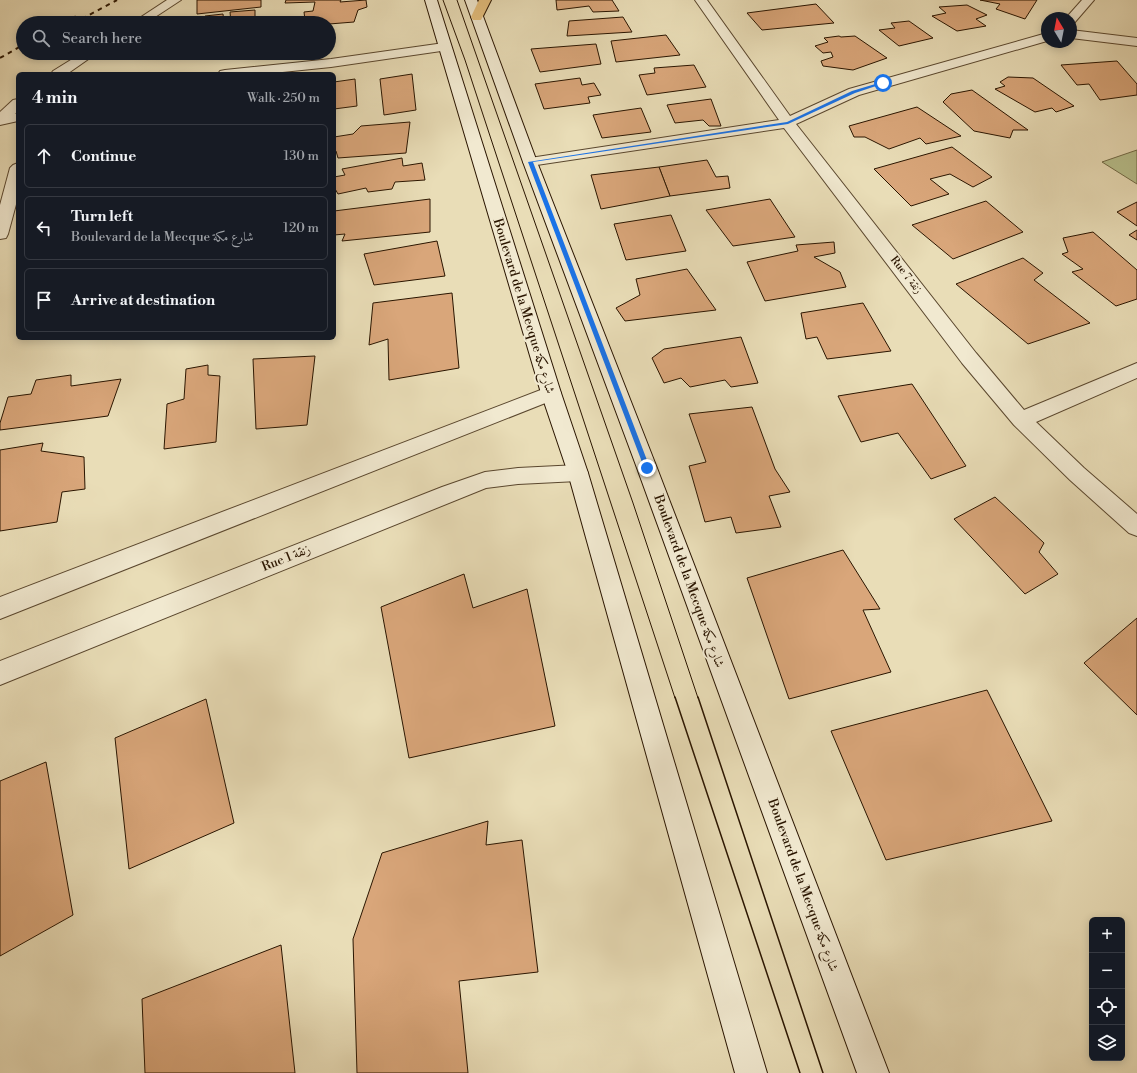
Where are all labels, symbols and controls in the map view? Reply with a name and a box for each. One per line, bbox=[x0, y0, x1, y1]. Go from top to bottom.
north arrow bbox=[1041, 12, 1077, 48]
search box bbox=[16, 16, 336, 60]
icon: search bbox=[30, 27, 52, 49]
text: Search here bbox=[62, 29, 142, 48]
route start bbox=[874, 74, 892, 92]
text: 4 min bbox=[32, 87, 77, 109]
text: Walk · 250 m bbox=[247, 90, 320, 106]
icon: ahead bbox=[33, 145, 55, 167]
text: Continue bbox=[71, 147, 136, 166]
text: 130 m bbox=[284, 148, 319, 164]
text: Turn left bbox=[71, 207, 133, 226]
street label: Boulevard de la Mecque شارع مكة bbox=[487, 215, 558, 397]
icon: left bbox=[33, 217, 55, 239]
text: 120 m bbox=[283, 220, 319, 236]
text: Boulevard de la Mecque شارع مكة bbox=[71, 229, 254, 245]
street label: Rue 7 زنقة bbox=[887, 253, 925, 297]
icon: arrive bbox=[33, 289, 55, 311]
text: Arrive at destination bbox=[71, 291, 215, 310]
route end bbox=[638, 459, 656, 477]
street label: Boulevard de la Mecque شارع مكة bbox=[647, 492, 728, 671]
street label: Rue 1 زنقة bbox=[259, 541, 313, 575]
street label: Boulevard de la Mecque شارع مكة bbox=[761, 796, 842, 975]
map controls bbox=[1089, 917, 1125, 1061]
button: + bbox=[1089, 917, 1125, 953]
button: − bbox=[1089, 953, 1125, 989]
button: locate bbox=[1089, 989, 1125, 1025]
button: layers bbox=[1089, 1025, 1125, 1061]

